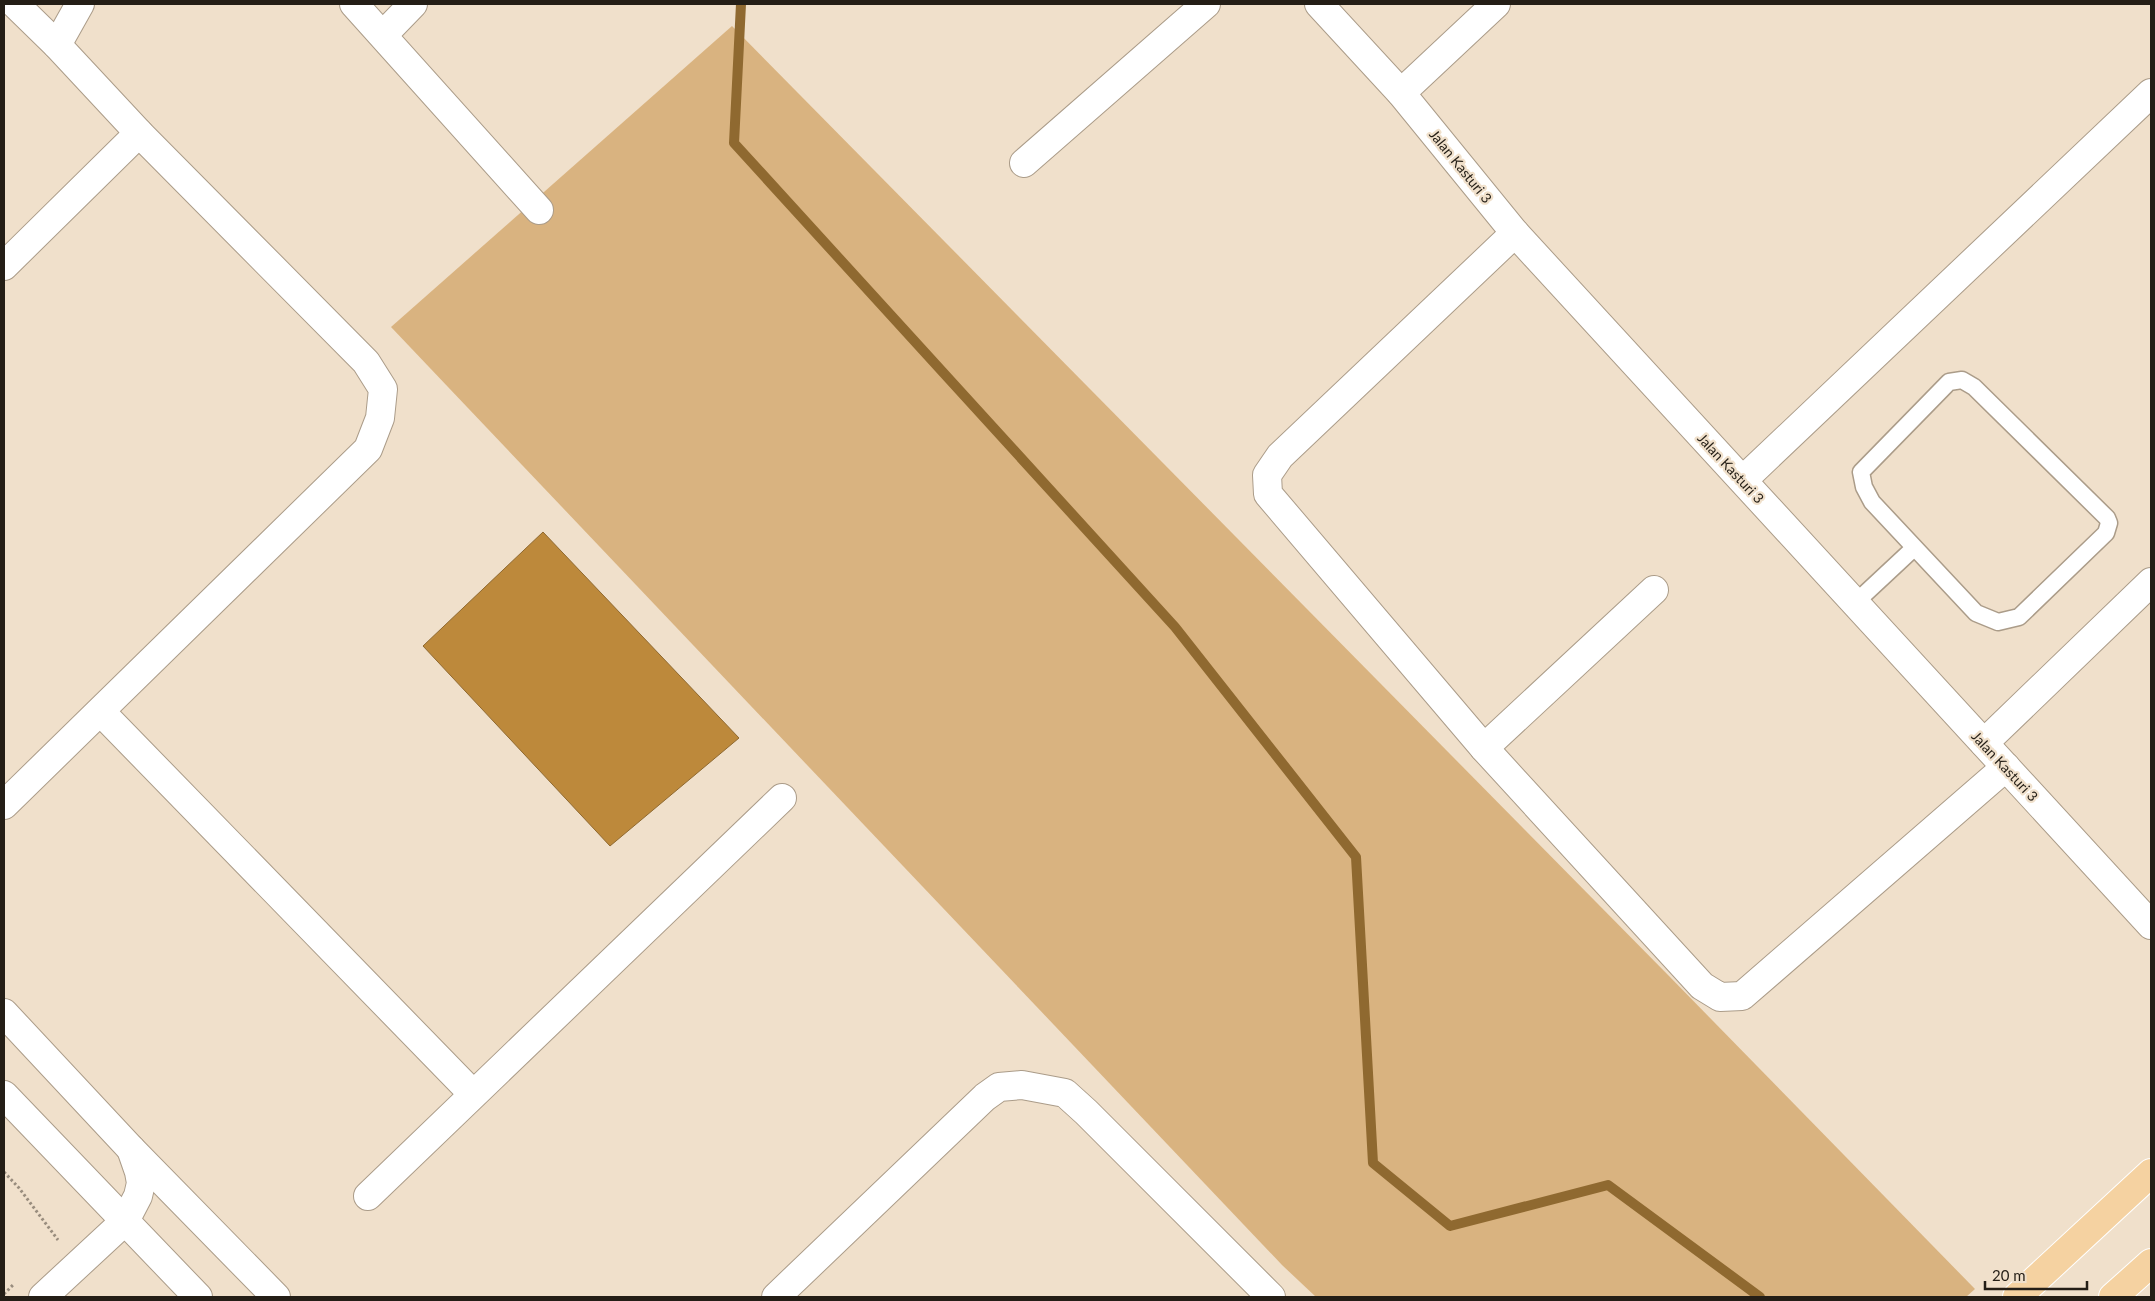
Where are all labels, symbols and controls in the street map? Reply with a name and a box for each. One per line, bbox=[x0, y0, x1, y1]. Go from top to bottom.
street label: Jalan Kasturi 3 bbox=[1426, 126, 1496, 206]
street label: Jalan Kasturi 3 bbox=[1694, 429, 1768, 507]
street label: Jalan Kasturi 3 bbox=[1968, 727, 2042, 805]
scale bar bbox=[1985, 1258, 2088, 1290]
text: 20 m bbox=[1992, 1266, 2026, 1284]

